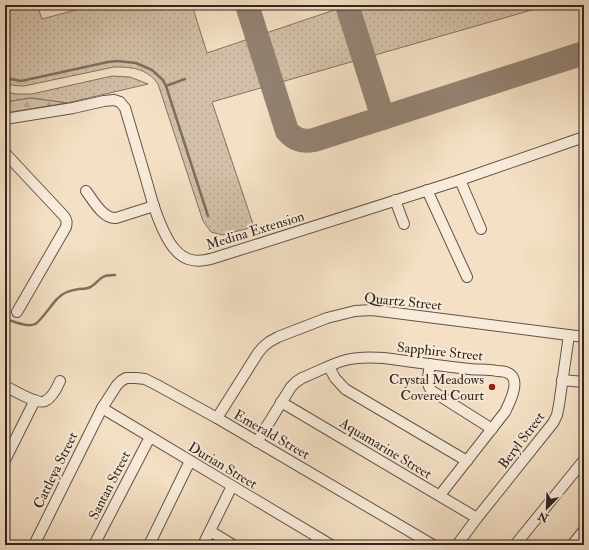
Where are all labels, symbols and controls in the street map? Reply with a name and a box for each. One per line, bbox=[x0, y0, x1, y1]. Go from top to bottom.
street label: Medina Extension bbox=[204, 207, 306, 254]
street label: Quartz Street bbox=[363, 289, 443, 314]
street label: Sapphire Street bbox=[396, 339, 484, 366]
place label: Crystal Meadows Covered Court bbox=[389, 371, 484, 404]
marker: Crystal Meadows Covered Court bbox=[487, 382, 497, 392]
street label: Emerald Street bbox=[231, 406, 313, 463]
street label: Beryl Street bbox=[495, 408, 549, 473]
street label: Aquamarine Street bbox=[336, 414, 435, 483]
street label: Cattleya Street bbox=[30, 429, 82, 512]
street label: Durian Street bbox=[185, 438, 261, 493]
street label: Santan Street bbox=[85, 448, 134, 522]
north arrow bbox=[527, 488, 567, 528]
text: N bbox=[535, 508, 551, 525]

